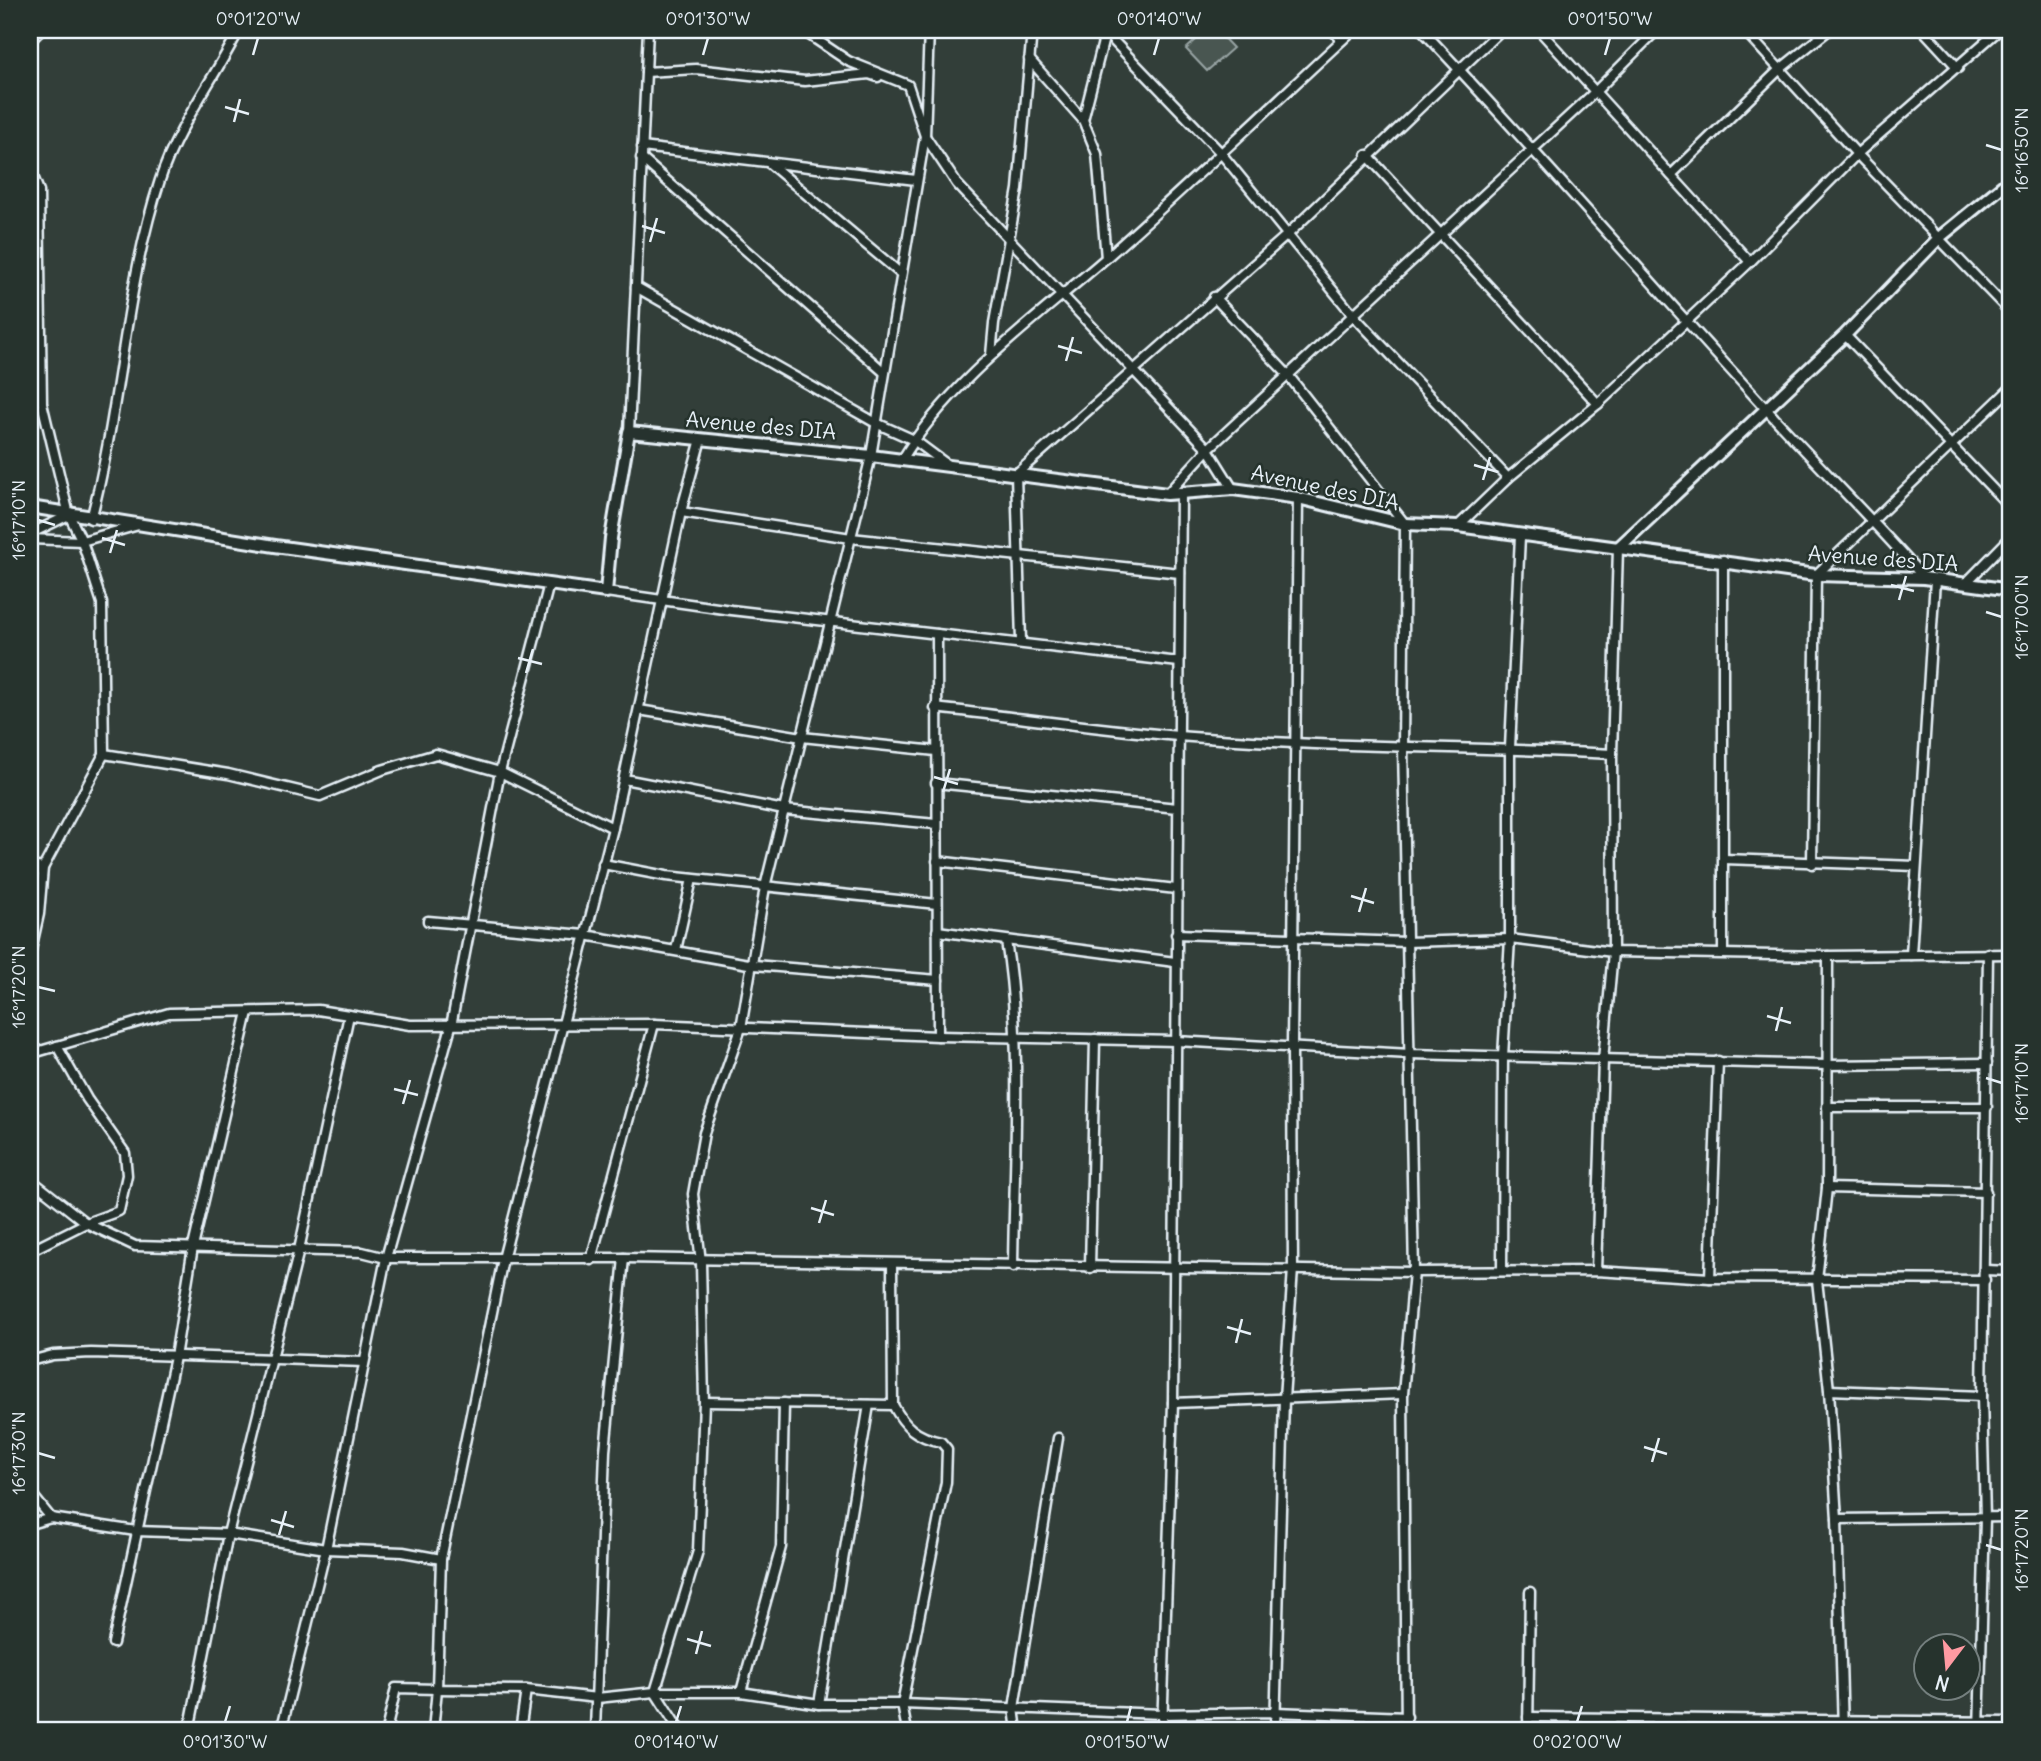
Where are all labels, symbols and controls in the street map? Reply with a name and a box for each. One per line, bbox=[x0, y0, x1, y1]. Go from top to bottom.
text: 0°01'20"W bbox=[216, 7, 300, 30]
text: 0°01'30"W bbox=[666, 7, 750, 30]
text: 0°01'40"W bbox=[1117, 7, 1201, 30]
text: 0°01'50"W bbox=[1568, 7, 1652, 30]
text: 16°16'50"N bbox=[2010, 107, 2033, 193]
street label: Avenue des DIA bbox=[685, 405, 837, 446]
street label: Avenue des DIA bbox=[1249, 459, 1402, 516]
text: 16°17'10"N bbox=[7, 480, 30, 560]
street label: Avenue des DIA bbox=[1807, 540, 1959, 577]
text: 16°17'00"N bbox=[2010, 574, 2033, 660]
text: 16°17'20"N bbox=[7, 945, 30, 1029]
text: 16°17'10"N bbox=[2010, 1043, 2033, 1123]
text: 16°17'30"N bbox=[7, 1411, 30, 1495]
text: 16°17'20"N bbox=[2010, 1508, 2033, 1592]
north arrow bbox=[1912, 1632, 1982, 1702]
text: N bbox=[1933, 1670, 1952, 1697]
text: 0°01'30"W bbox=[183, 1730, 267, 1753]
text: 0°01'40"W bbox=[634, 1730, 718, 1753]
text: 0°01'50"W bbox=[1085, 1730, 1169, 1753]
text: 0°02'00"W bbox=[1532, 1730, 1622, 1753]

